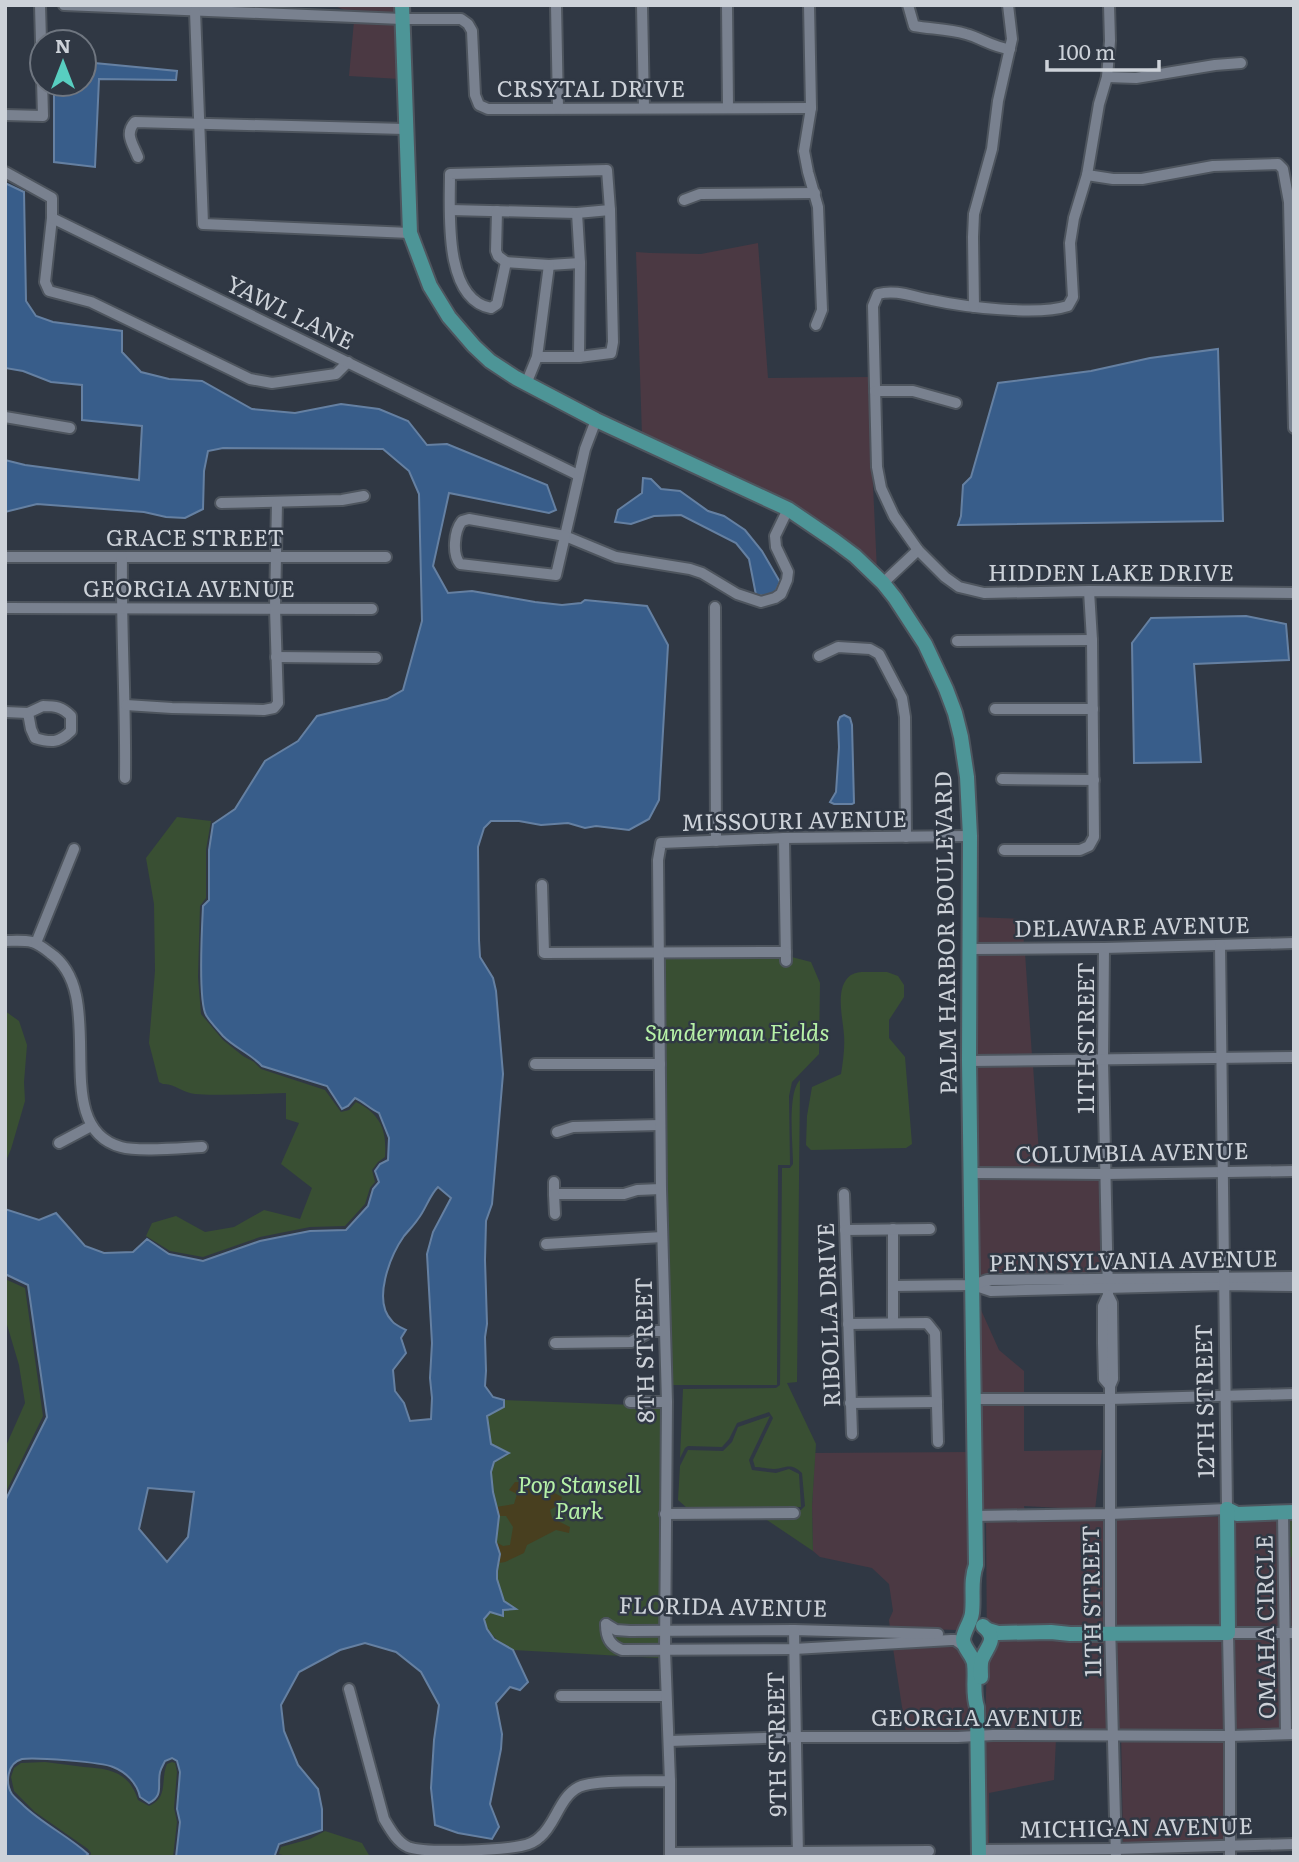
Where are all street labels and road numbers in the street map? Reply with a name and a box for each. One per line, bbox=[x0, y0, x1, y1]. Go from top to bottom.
street label: CRSYTAL DRIVE bbox=[497, 70, 685, 104]
street label: YAWL LANE bbox=[221, 265, 361, 357]
street label: GRACE STREET bbox=[106, 519, 284, 553]
street label: HIDDEN LAKE DRIVE bbox=[988, 554, 1234, 588]
street label: GEORGIA AVENUE bbox=[83, 570, 295, 604]
street label: PALM HARBOR BOULEVARD bbox=[924, 771, 964, 1095]
street label: MISSOURI AVENUE bbox=[681, 800, 907, 838]
street label: DELAWARE AVENUE bbox=[1014, 906, 1250, 944]
street label: 11TH STREET bbox=[1067, 962, 1101, 1114]
street label: COLUMBIA AVENUE bbox=[1015, 1132, 1249, 1170]
street label: RIBOLLA DRIVE bbox=[807, 1222, 847, 1408]
street label: PENNSYLVANIA AVENUE bbox=[988, 1239, 1278, 1279]
street label: 8TH STREET bbox=[625, 1277, 661, 1423]
street label: 12TH STREET bbox=[1185, 1323, 1221, 1479]
street label: 11TH STREET bbox=[1072, 1525, 1108, 1677]
street label: OMAHA CIRCLE bbox=[1245, 1534, 1283, 1720]
street label: FLORIDA AVENUE bbox=[618, 1586, 828, 1624]
street label: 9TH STREET bbox=[757, 1671, 793, 1817]
street label: GEORGIA AVENUE bbox=[871, 1699, 1083, 1733]
street label: MICHIGAN AVENUE bbox=[1019, 1807, 1253, 1845]

